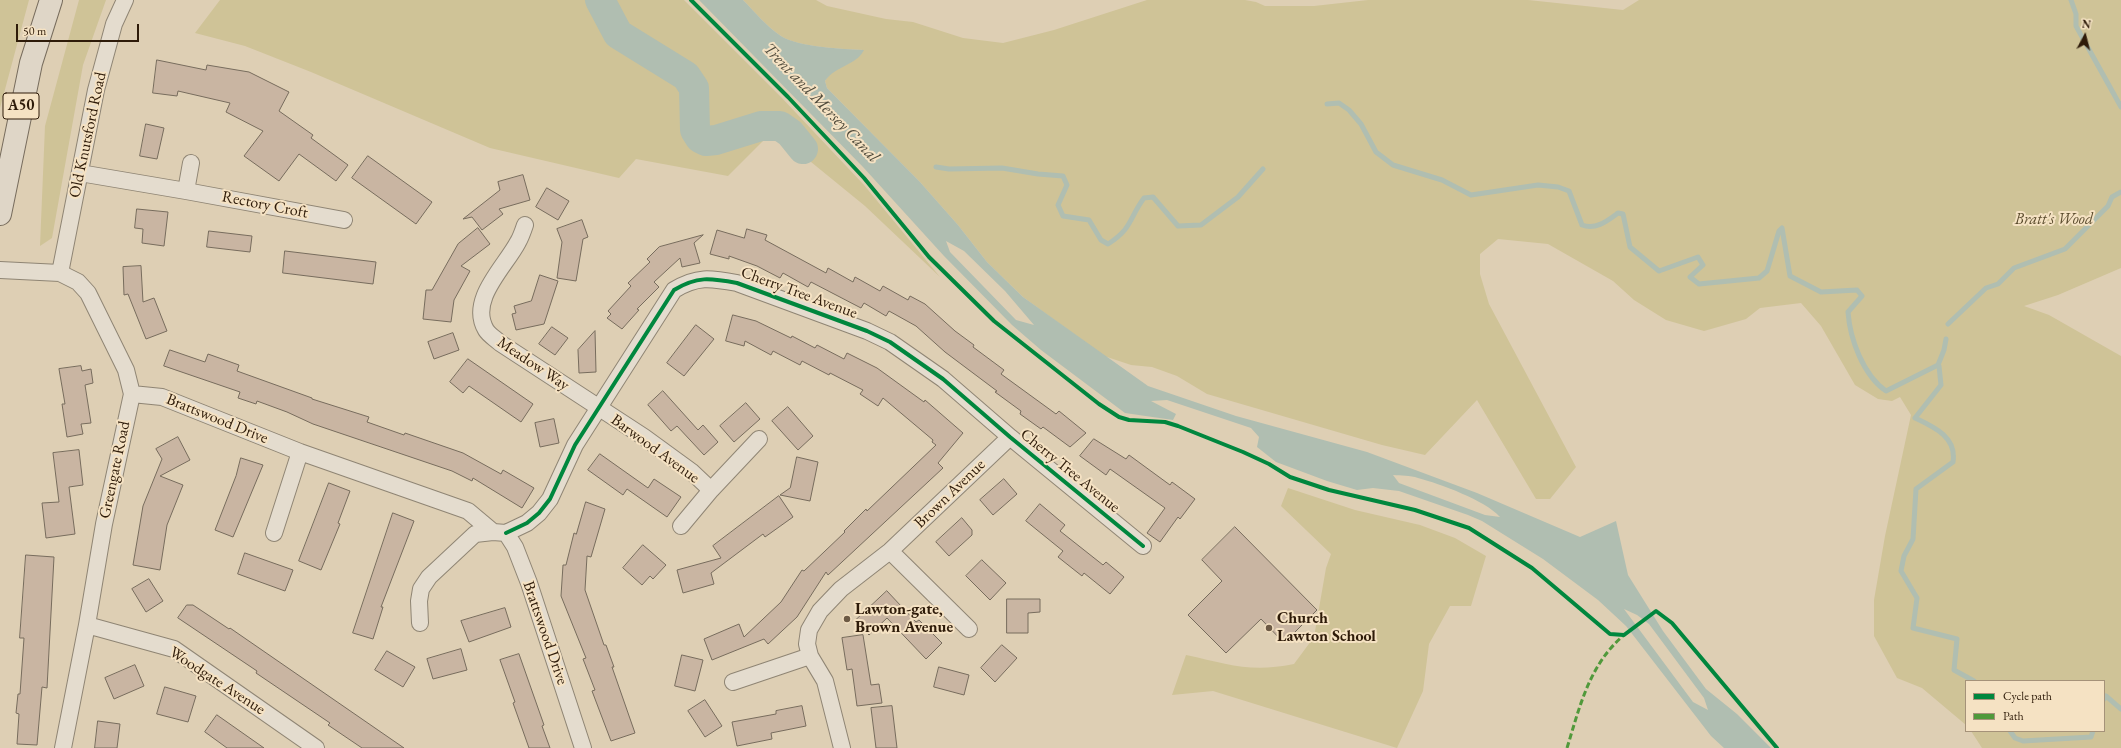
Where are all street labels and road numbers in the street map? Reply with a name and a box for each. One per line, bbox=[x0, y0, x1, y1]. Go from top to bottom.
street label: Old Knutsford Road bbox=[65, 70, 111, 200]
road number: A50 bbox=[3, 93, 39, 119]
street label: Rectory Croft bbox=[220, 187, 310, 223]
street label: Cherry Tree Avenue bbox=[738, 263, 860, 323]
street label: Meadow Way bbox=[493, 333, 573, 395]
street label: Brattswood Drive bbox=[163, 390, 271, 448]
street label: Barwood Avenue bbox=[607, 410, 703, 488]
street label: Greengate Road bbox=[95, 420, 135, 520]
street label: Cherry Tree Avenue bbox=[1016, 425, 1124, 517]
street label: Brown Avenue bbox=[911, 456, 989, 532]
street label: Brattswood Drive bbox=[518, 579, 572, 687]
street label: Woodgate Avenue bbox=[165, 643, 269, 719]

